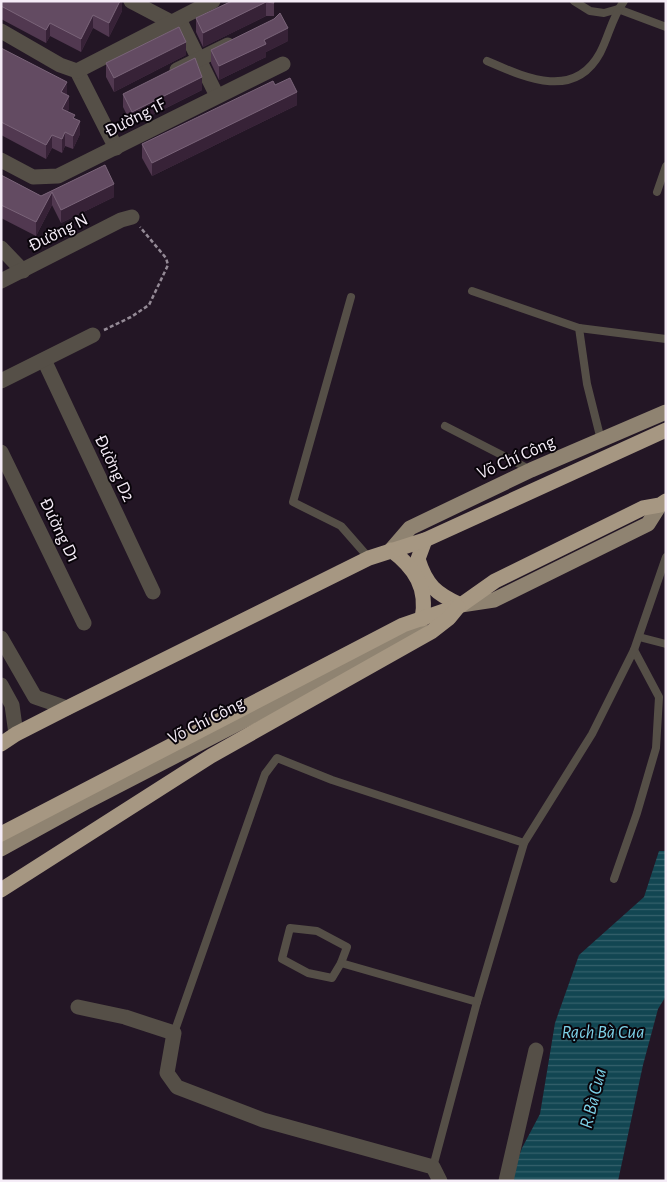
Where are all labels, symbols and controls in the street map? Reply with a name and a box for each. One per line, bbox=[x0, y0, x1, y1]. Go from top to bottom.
street label: Đường 1F bbox=[102, 95, 169, 141]
street label: Đường N bbox=[26, 210, 91, 255]
street label: Đường D2 bbox=[91, 432, 137, 505]
street label: Võ Chí Công bbox=[475, 433, 558, 483]
street label: Đường D1 bbox=[36, 495, 82, 566]
street label: Võ Chí Công bbox=[165, 694, 248, 748]
water label: Rạch Bà Cua bbox=[561, 1023, 645, 1042]
water label: R.Bà Cua bbox=[577, 1066, 610, 1131]

